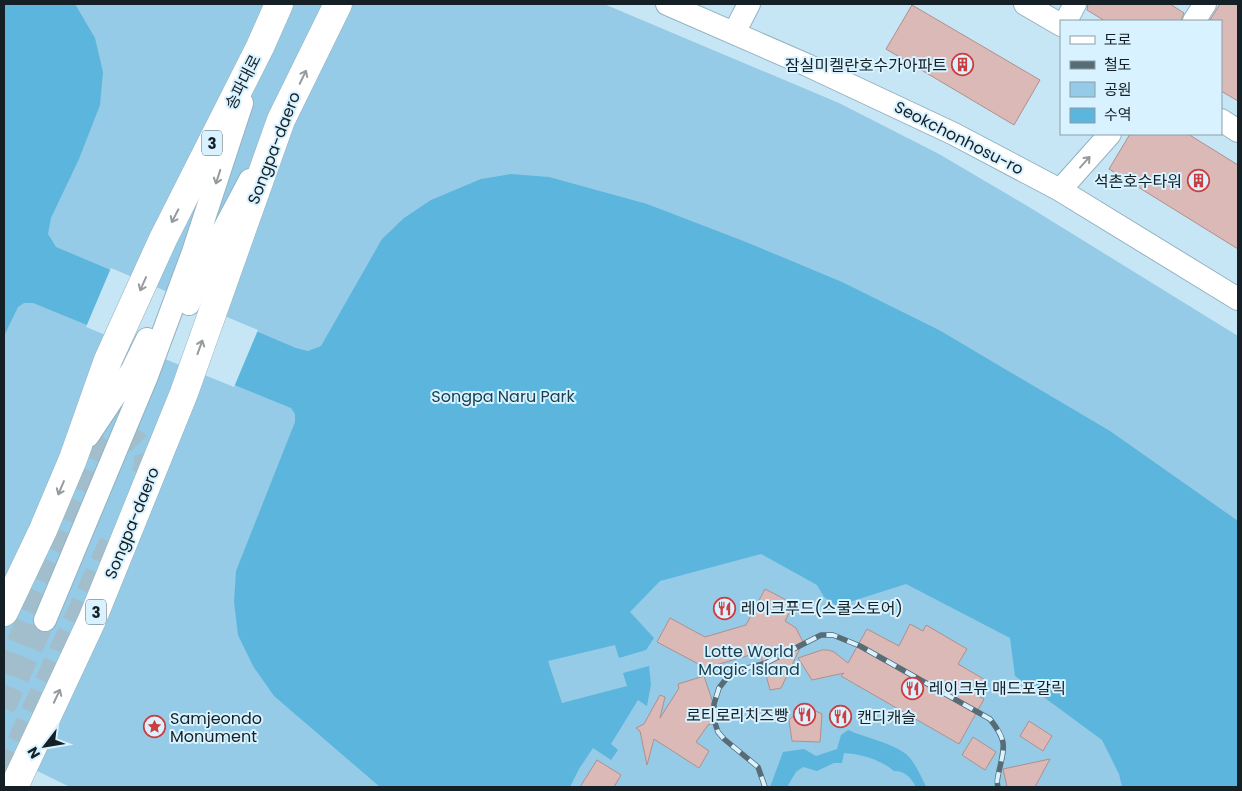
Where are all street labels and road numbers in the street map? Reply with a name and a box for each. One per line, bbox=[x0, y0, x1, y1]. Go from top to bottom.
street label: 송파대로 bbox=[219, 50, 267, 113]
street label: Songpa-daero bbox=[242, 88, 306, 208]
street label: Seokchonhosu-ro bbox=[890, 95, 1028, 181]
road number: 3 bbox=[202, 130, 222, 156]
street label: Songpa-daero bbox=[99, 464, 165, 582]
road number: 3 bbox=[86, 600, 106, 624]

